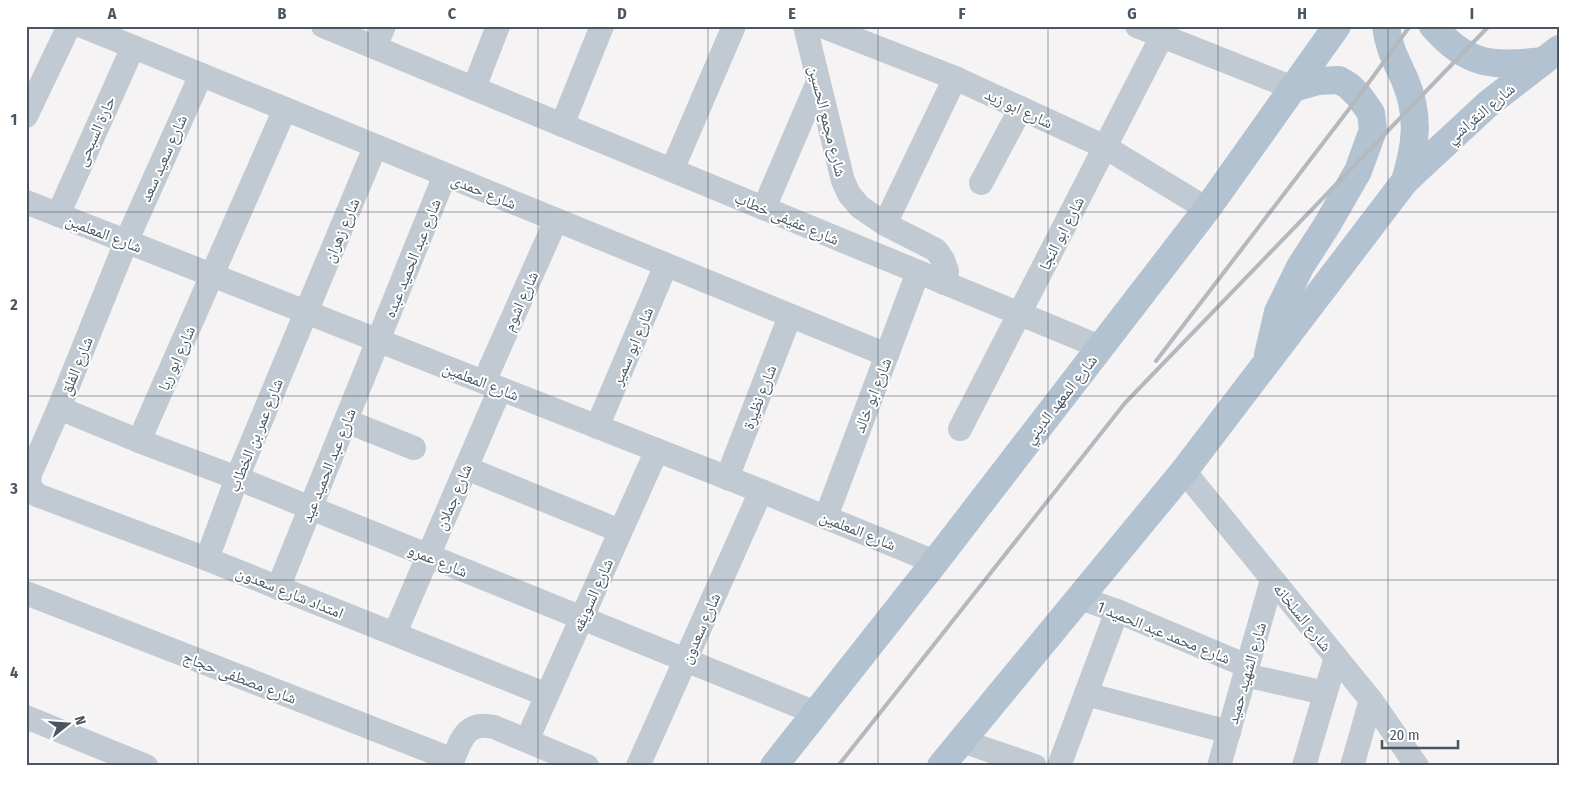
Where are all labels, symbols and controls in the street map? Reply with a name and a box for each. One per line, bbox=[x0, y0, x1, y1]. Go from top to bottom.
text: A bbox=[107, 4, 117, 23]
text: B bbox=[278, 4, 287, 23]
text: C bbox=[448, 4, 457, 23]
text: D bbox=[617, 4, 627, 23]
text: E bbox=[788, 4, 796, 23]
text: F bbox=[958, 4, 966, 23]
text: G bbox=[1127, 4, 1137, 23]
text: H bbox=[1297, 4, 1307, 23]
text: I bbox=[1470, 4, 1474, 23]
street label: شارع مجمع الحسين bbox=[804, 64, 850, 179]
street label: شارع النقراشي bbox=[1442, 79, 1521, 150]
street label: شارع ابو زيد bbox=[981, 84, 1056, 133]
street label: حارة السبحى bbox=[72, 93, 120, 170]
text: 1 bbox=[11, 110, 17, 129]
street label: شارع سعيد سعد bbox=[136, 112, 192, 205]
street label: شارع حمدى bbox=[448, 170, 519, 214]
street label: شارع عفيفى خطاب bbox=[731, 188, 842, 250]
street label: شارع ابو النجا bbox=[1035, 193, 1089, 274]
street label: شارع زهران bbox=[319, 195, 364, 266]
street label: شارع عبد الحميد عبده bbox=[380, 196, 446, 321]
street label: شارع المعلمين bbox=[63, 210, 145, 258]
street label: شارع اشوم bbox=[499, 268, 543, 335]
text: 2 bbox=[9, 295, 18, 314]
street label: شارع ابو سمير bbox=[607, 304, 658, 389]
street label: شارع ابو ريا bbox=[154, 323, 200, 394]
street label: شارع الفلق bbox=[56, 334, 98, 399]
street label: شارع المعهد الديني bbox=[1020, 351, 1104, 450]
street label: شارع ابو خالد bbox=[849, 355, 896, 436]
street label: شارع المعلمين bbox=[440, 358, 522, 406]
street label: شارع نظيرة bbox=[739, 362, 781, 432]
street label: شارع عمر بن الخطاب bbox=[224, 376, 288, 495]
street label: شارع عبد الحميد عيد bbox=[297, 405, 361, 525]
street label: شارع جملان bbox=[431, 461, 477, 534]
text: 3 bbox=[9, 479, 18, 498]
street label: شارع المعلمين bbox=[817, 507, 899, 555]
street label: شارع عمرو bbox=[405, 540, 470, 582]
street label: شارع السويقه bbox=[568, 556, 618, 635]
street label: امتداد شارع سعدون bbox=[233, 562, 346, 624]
street label: شارع السلخانه bbox=[1269, 579, 1336, 656]
street label: شارع سعدون bbox=[676, 590, 725, 667]
street label: شارع محمد عبد الحميد 1 bbox=[1094, 597, 1233, 669]
street label: شارع الشهيد حميد bbox=[1223, 620, 1271, 727]
street label: شارع مصطفى حجاج bbox=[180, 647, 299, 709]
text: 4 bbox=[10, 663, 18, 682]
north arrow bbox=[42, 700, 92, 750]
text: N bbox=[71, 714, 89, 727]
scale bar bbox=[1382, 717, 1459, 749]
text: 20 m bbox=[1390, 726, 1420, 744]

